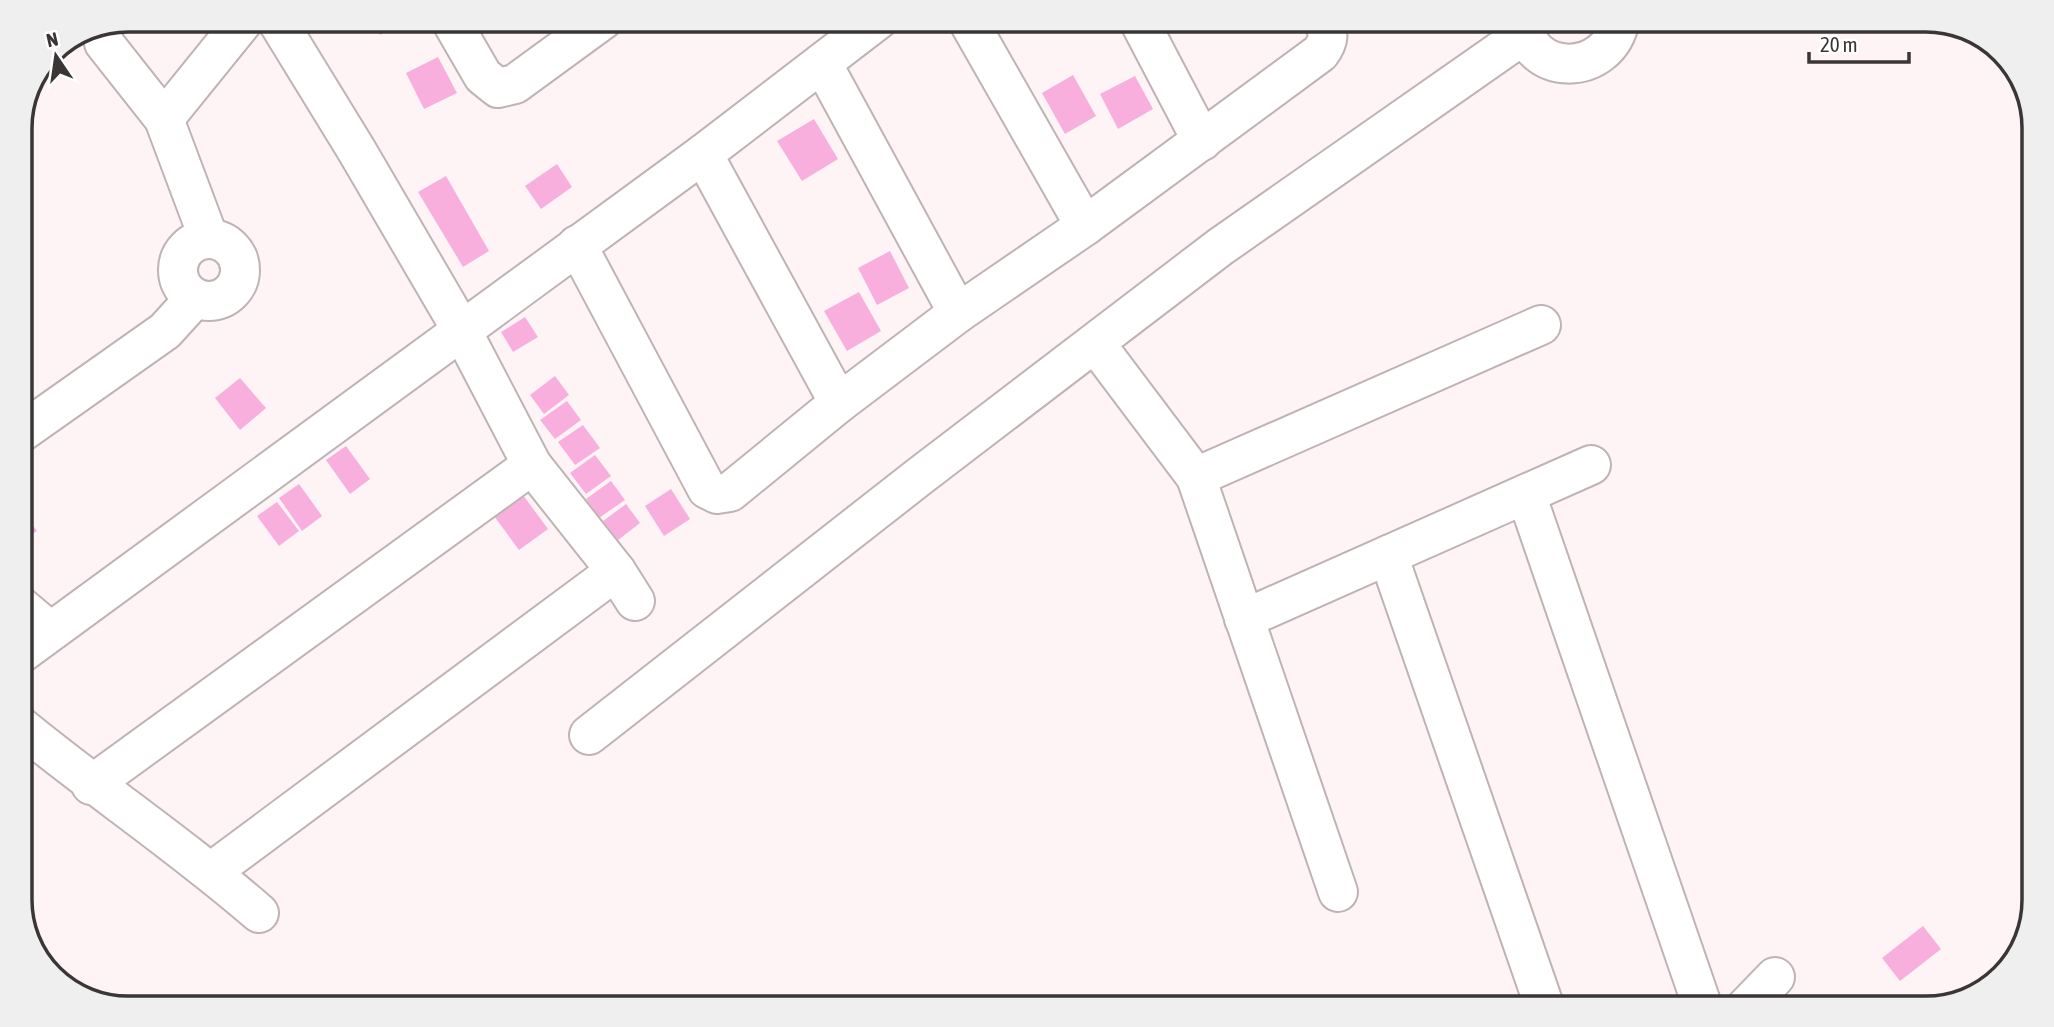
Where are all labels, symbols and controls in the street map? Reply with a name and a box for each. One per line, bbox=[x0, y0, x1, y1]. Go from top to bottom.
north arrow bbox=[21, 21, 91, 91]
scale bar bbox=[1809, 21, 1909, 65]
text: N bbox=[44, 27, 60, 51]
text: 20 m bbox=[1820, 32, 1858, 56]

